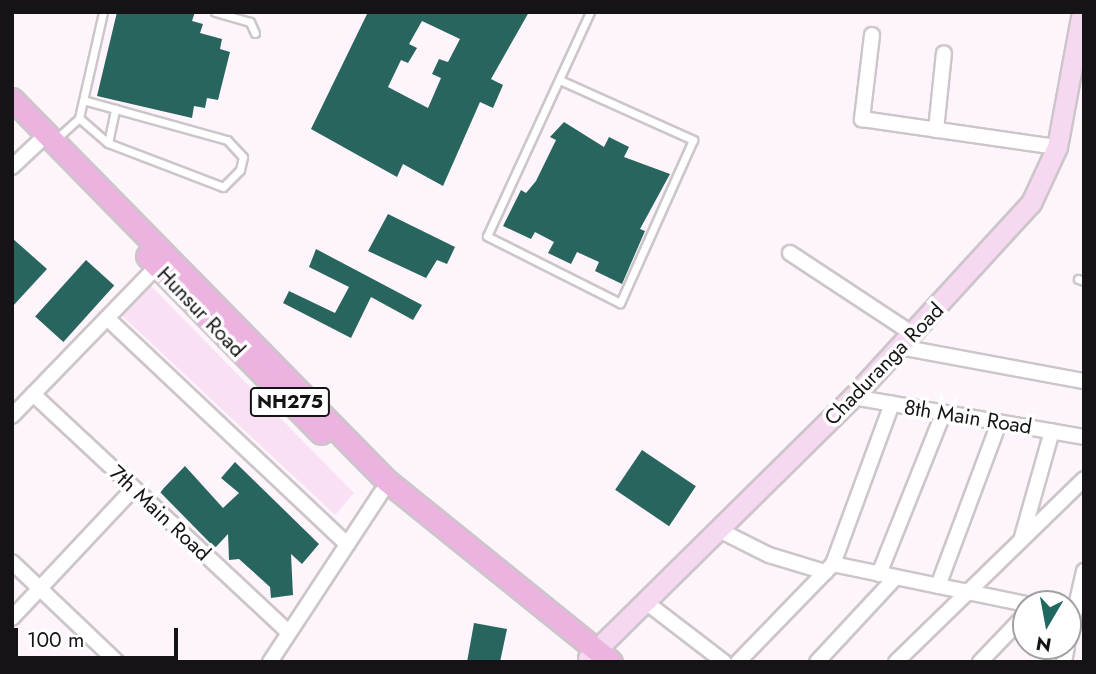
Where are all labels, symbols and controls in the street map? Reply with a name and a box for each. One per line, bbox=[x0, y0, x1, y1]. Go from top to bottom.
street label: Hunsur Road bbox=[152, 262, 250, 362]
street label: Chaduranga Road bbox=[819, 298, 949, 430]
road number: NH275 bbox=[250, 386, 330, 418]
street label: 8th Main Road bbox=[902, 394, 1034, 440]
street label: 7th Main Road bbox=[104, 460, 216, 566]
north arrow bbox=[1012, 590, 1082, 660]
scale bar bbox=[18, 614, 182, 658]
text: 100 m bbox=[27, 625, 84, 655]
text: N bbox=[1034, 630, 1053, 659]

